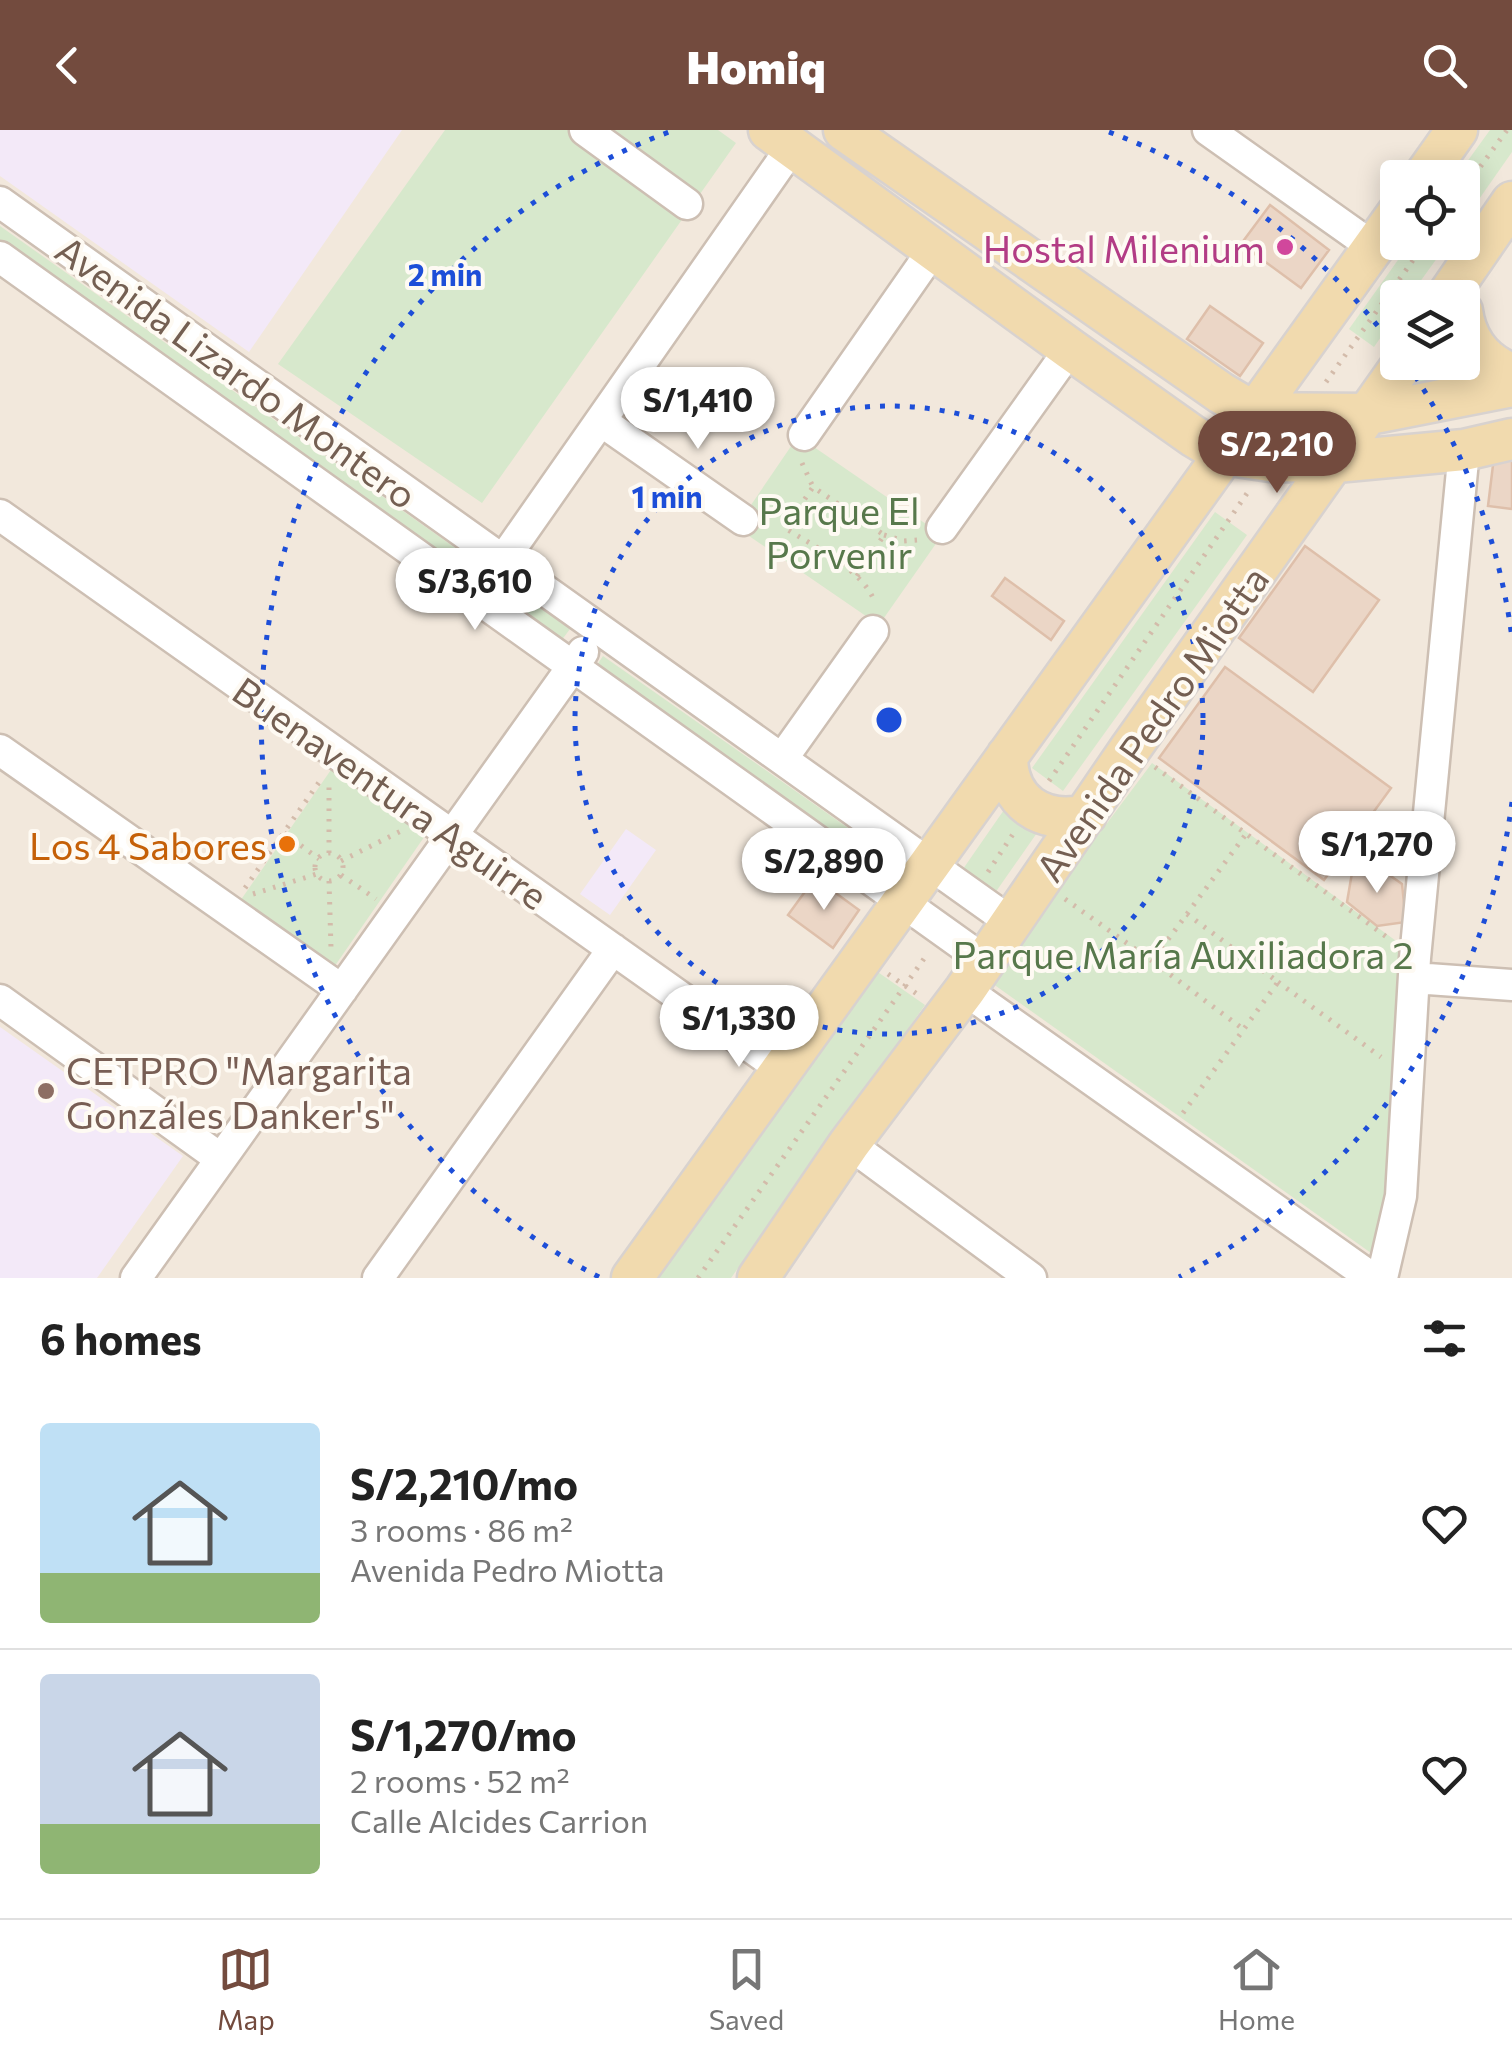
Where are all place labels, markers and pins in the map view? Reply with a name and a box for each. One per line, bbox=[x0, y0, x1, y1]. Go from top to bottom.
place label: Hostal Milenium bbox=[983, 224, 1265, 271]
marker: Hostal Milenium bbox=[1274, 236, 1296, 258]
pin: S/1,410 bbox=[606, 367, 790, 452]
pin: S/2,210 bbox=[1185, 411, 1369, 496]
pin: S/3,610 bbox=[383, 548, 567, 633]
centre of rings bbox=[871, 702, 907, 738]
pin: S/1,270 bbox=[1285, 811, 1469, 896]
place label: Los 4 Sabores bbox=[29, 821, 267, 868]
pin: S/2,890 bbox=[732, 828, 916, 913]
marker: Los 4 Sabores bbox=[276, 833, 298, 855]
pin: S/1,330 bbox=[647, 985, 831, 1070]
place label: CETPRO "Margarita Gonzáles Danker's" bbox=[66, 1046, 412, 1137]
marker: CETPRO "Margarita Gonzáles Danker's" bbox=[35, 1080, 57, 1102]

